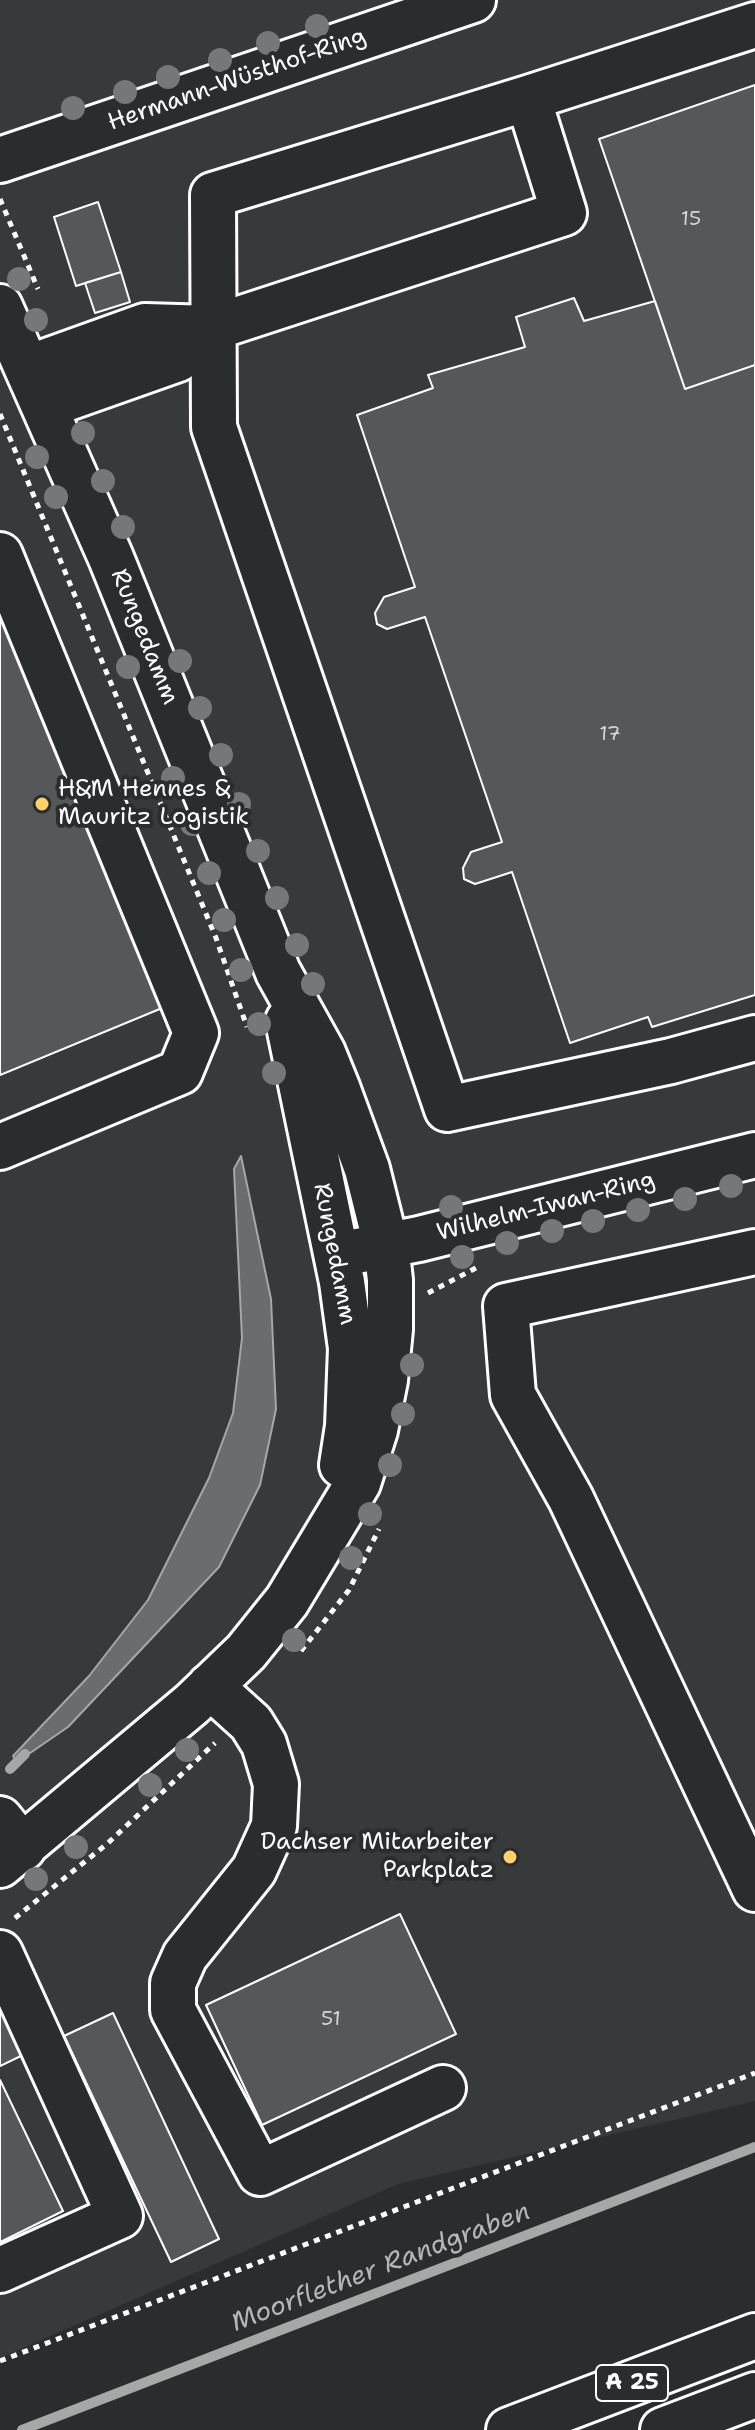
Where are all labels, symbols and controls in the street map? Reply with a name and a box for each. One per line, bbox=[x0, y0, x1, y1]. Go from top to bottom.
street label: Hermann-Wüsthof-Ring bbox=[104, 22, 370, 138]
house number: 15 bbox=[681, 208, 701, 232]
street label: Rungedamm bbox=[104, 565, 184, 709]
house number: 17 bbox=[599, 723, 621, 747]
place label: H&M Hennes & Mauritz Logistik bbox=[58, 776, 249, 832]
marker: H&M Hennes & Mauritz Logistik bbox=[33, 795, 51, 813]
street label: Wilhelm-Iwan-Ring bbox=[434, 1166, 658, 1248]
street label: Rungedamm bbox=[306, 1181, 362, 1327]
place label: Dachser Mitarbeiter Parkplatz bbox=[261, 1829, 494, 1885]
marker: Dachser Mitarbeiter Parkplatz bbox=[501, 1848, 519, 1866]
house number: 51 bbox=[321, 2008, 341, 2032]
water label: Moorflether Randgraben bbox=[227, 2197, 535, 2339]
road number: A 25 bbox=[596, 2365, 668, 2401]

